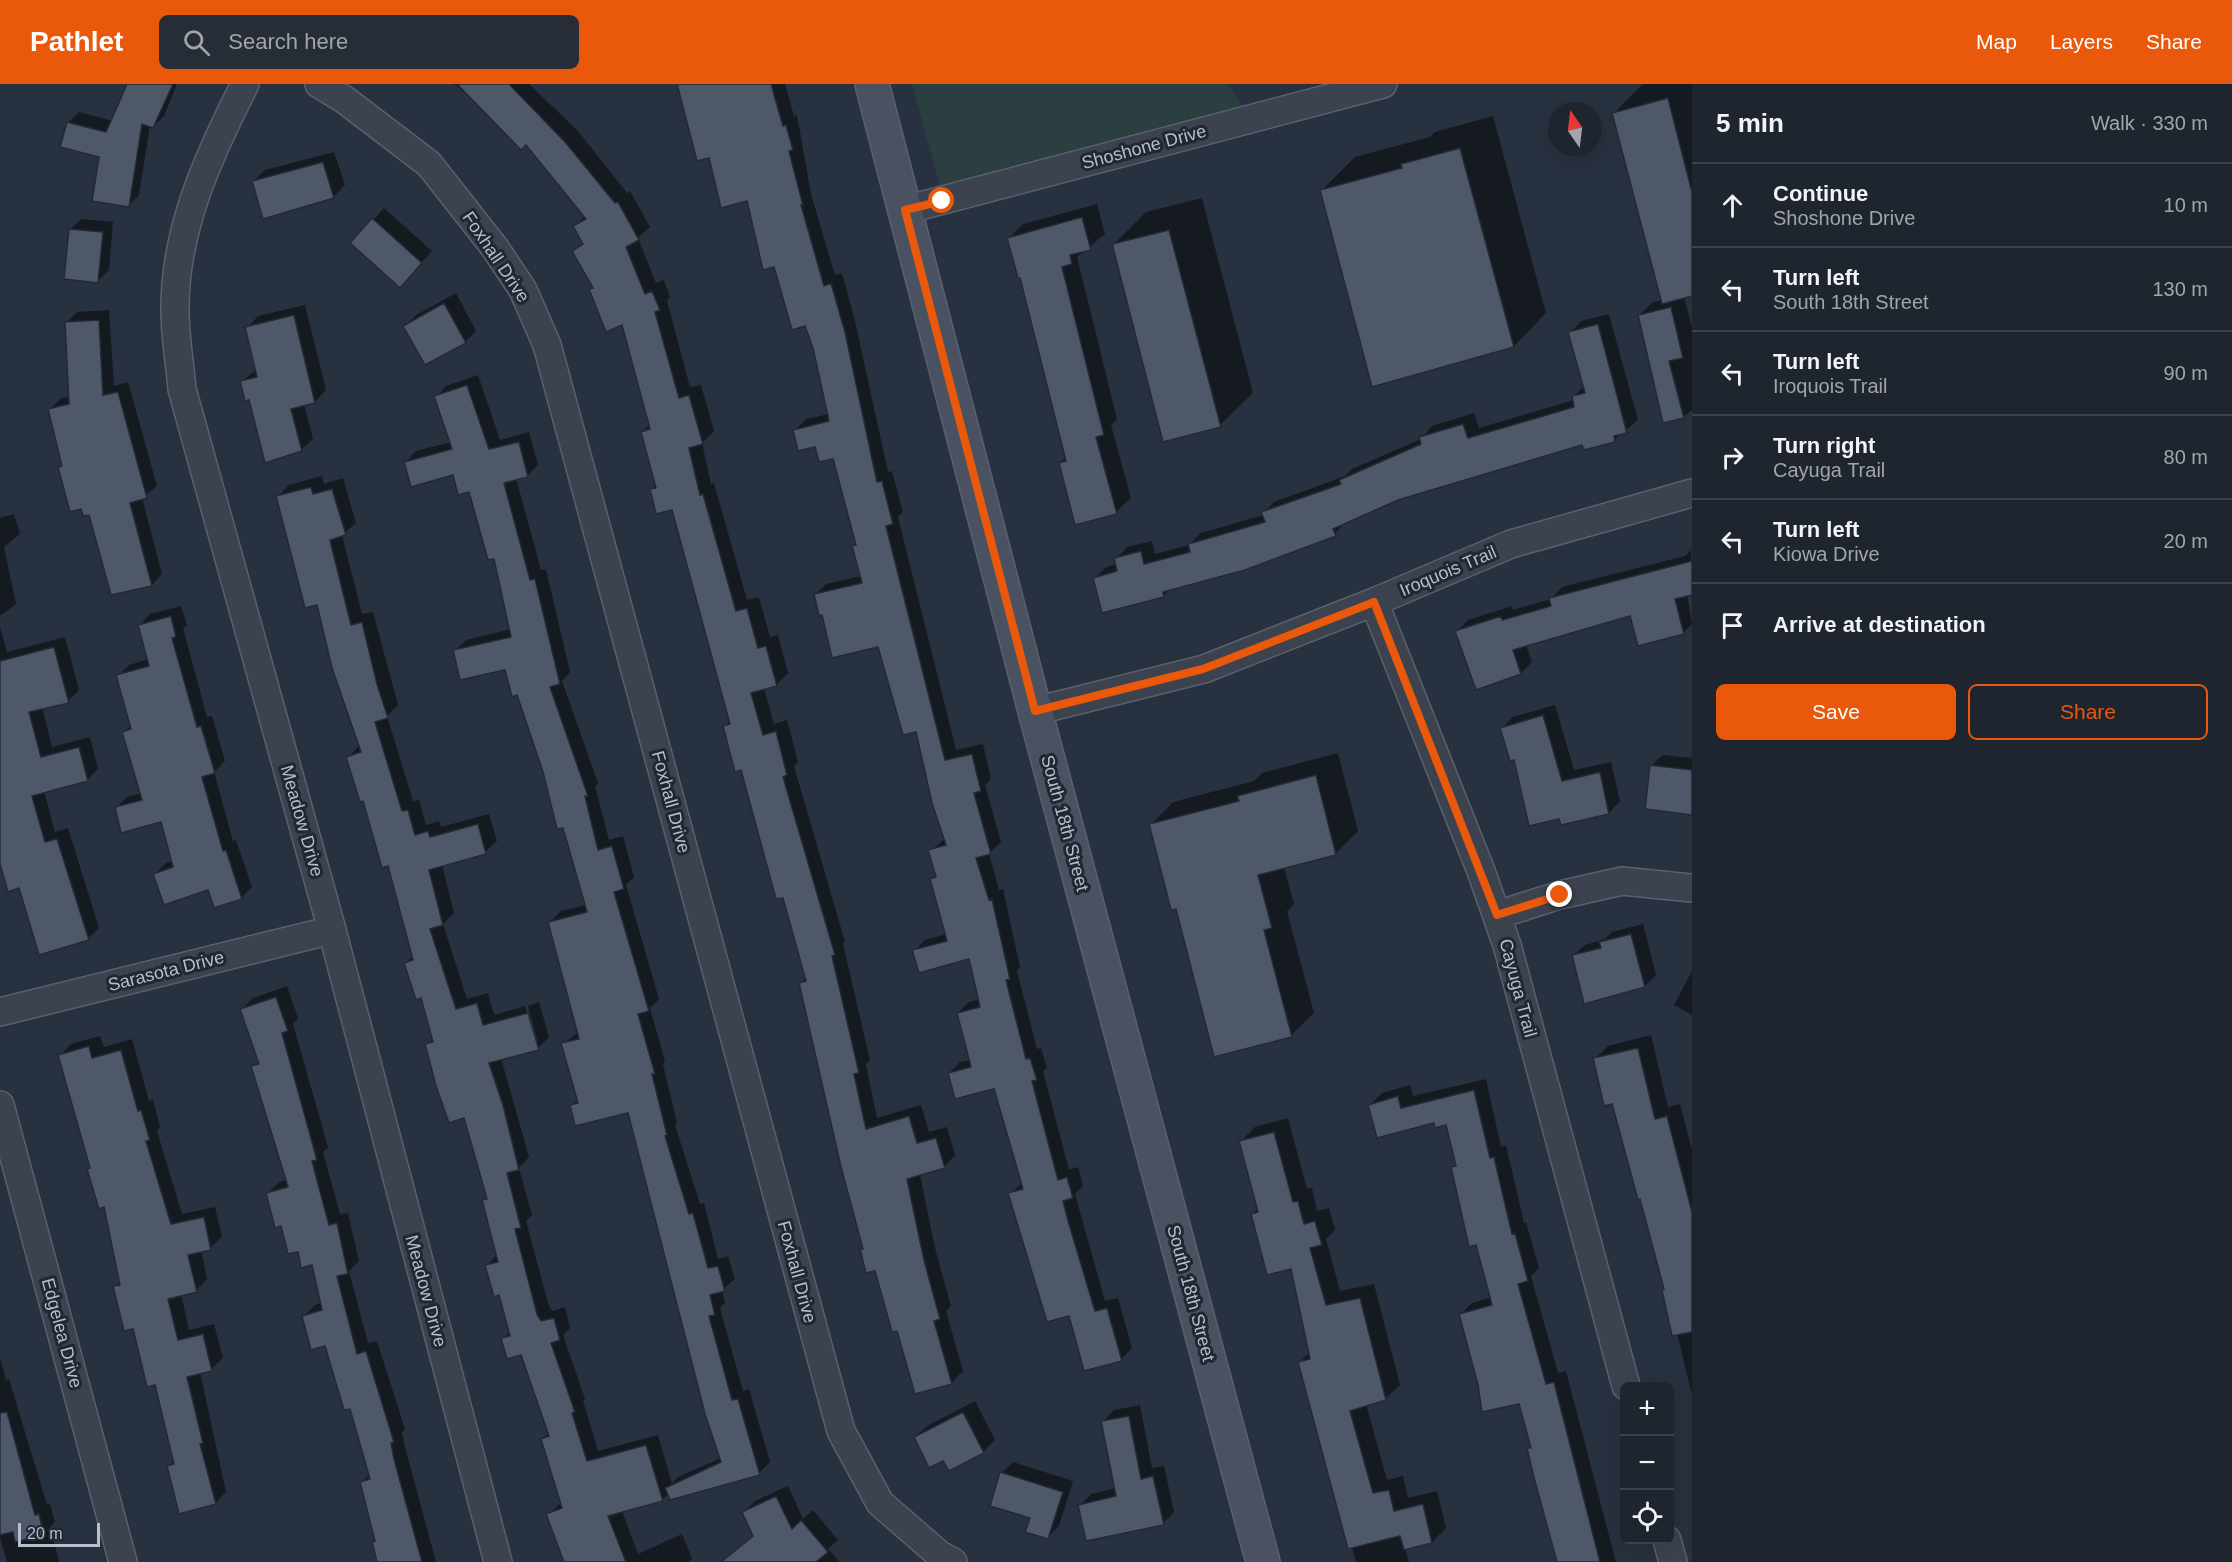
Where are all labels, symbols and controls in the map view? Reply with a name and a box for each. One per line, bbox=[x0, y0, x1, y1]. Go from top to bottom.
search box bbox=[159, 15, 579, 69]
text: Pathlet bbox=[30, 26, 123, 57]
icon: search bbox=[180, 26, 213, 59]
text: Search here bbox=[228, 29, 348, 54]
text: Map bbox=[1976, 30, 2017, 53]
text: Layers bbox=[2050, 30, 2113, 53]
text: Share bbox=[2146, 30, 2202, 53]
north arrow bbox=[1548, 102, 1602, 156]
text: 5 min bbox=[1716, 108, 1784, 138]
text: Walk · 330 m bbox=[2091, 112, 2208, 134]
street label: Shoshone Drive bbox=[1080, 121, 1208, 173]
text: Continue bbox=[1773, 181, 1868, 206]
route start bbox=[928, 187, 954, 213]
icon: ahead bbox=[1716, 189, 1749, 222]
text: 10 m bbox=[2164, 194, 2208, 216]
text: Shoshone Drive bbox=[1773, 207, 1915, 229]
street label: Foxhall Drive bbox=[458, 208, 534, 306]
text: Turn left bbox=[1773, 265, 1859, 290]
icon: left bbox=[1716, 273, 1749, 306]
text: 130 m bbox=[2152, 278, 2208, 300]
text: South 18th Street bbox=[1773, 291, 1929, 313]
text: Turn left bbox=[1773, 349, 1859, 374]
icon: left bbox=[1716, 357, 1749, 390]
text: 90 m bbox=[2164, 362, 2208, 384]
text: Iroquois Trail bbox=[1773, 375, 1888, 397]
text: Turn right bbox=[1773, 433, 1875, 458]
icon: right bbox=[1716, 441, 1749, 474]
text: 80 m bbox=[2164, 446, 2208, 468]
text: Cayuga Trail bbox=[1773, 459, 1885, 481]
text: Turn left bbox=[1773, 517, 1859, 542]
icon: left bbox=[1716, 525, 1749, 558]
text: 20 m bbox=[2164, 530, 2208, 552]
street label: Iroquois Trail bbox=[1397, 542, 1499, 600]
text: Kiowa Drive bbox=[1773, 543, 1880, 565]
icon: arrive bbox=[1716, 609, 1749, 642]
text: Arrive at destination bbox=[1773, 612, 1986, 637]
button: Save bbox=[1716, 684, 1956, 740]
button: Share bbox=[1968, 684, 2208, 740]
street label: Foxhall Drive bbox=[648, 749, 694, 855]
street label: South 18th Street bbox=[1037, 753, 1093, 893]
street label: Meadow Drive bbox=[277, 763, 327, 879]
route end bbox=[1546, 881, 1572, 907]
street label: Cayuga Trail bbox=[1495, 937, 1541, 1039]
street label: Sarasota Drive bbox=[106, 947, 226, 995]
street label: Foxhall Drive bbox=[774, 1219, 820, 1325]
street label: South 18th Street bbox=[1163, 1223, 1219, 1363]
street label: Meadow Drive bbox=[401, 1233, 451, 1349]
street label: Edgelea Drive bbox=[38, 1276, 86, 1390]
map controls bbox=[1620, 1382, 1674, 1544]
button: + bbox=[1620, 1382, 1674, 1436]
button: − bbox=[1620, 1436, 1674, 1490]
button: locate bbox=[1620, 1490, 1674, 1544]
scale bar bbox=[18, 1520, 100, 1548]
text: 20 m bbox=[27, 1525, 63, 1542]

